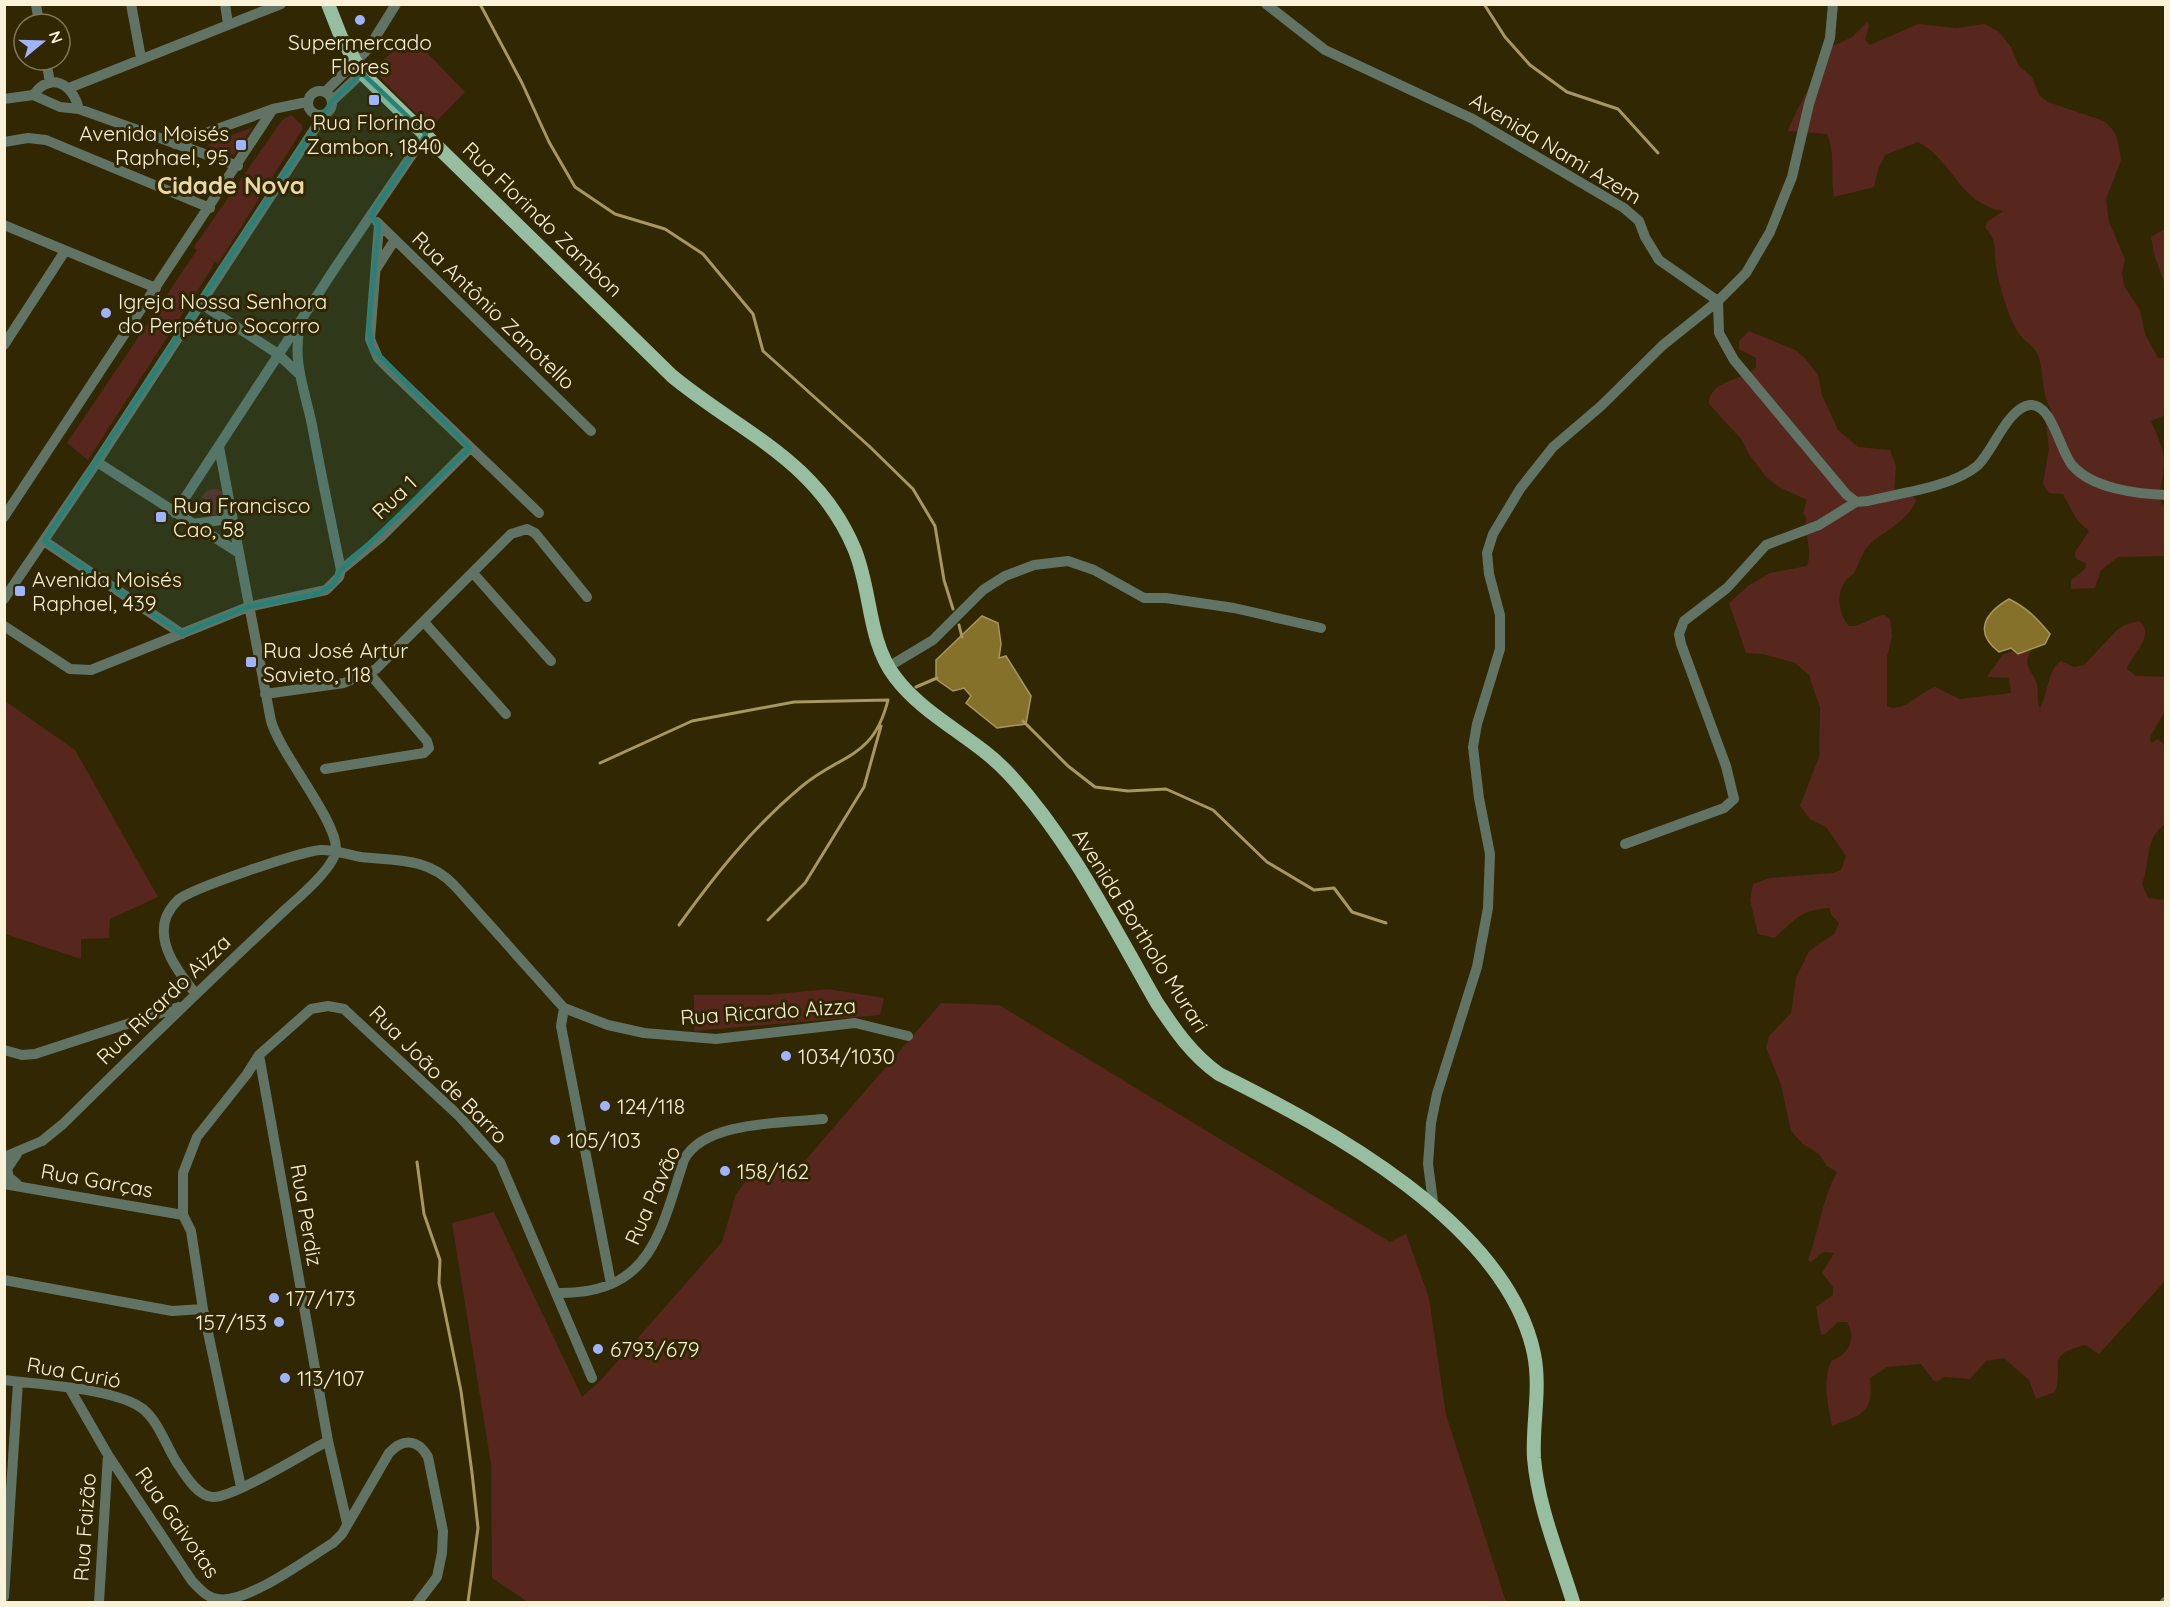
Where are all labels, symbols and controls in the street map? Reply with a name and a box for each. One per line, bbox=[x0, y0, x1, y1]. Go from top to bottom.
north arrow bbox=[12, 12, 72, 72]
marker: Supermercado Flores bbox=[353, 13, 367, 27]
text: N bbox=[45, 28, 68, 46]
place label: Supermercado Flores bbox=[288, 29, 432, 79]
street label: Avenida Nami Azem bbox=[1466, 87, 1646, 209]
marker: Rua Florindo Zambon, 1840 bbox=[367, 93, 381, 107]
place label: Rua Florindo Zambon, 1840 bbox=[306, 109, 442, 159]
place label: Avenida Moisés Raphael, 95 bbox=[79, 120, 229, 170]
street label: Rua Florindo Zambon bbox=[458, 136, 628, 302]
marker: Avenida Moisés Raphael, 95 bbox=[234, 138, 248, 152]
district label: Cidade Nova bbox=[157, 170, 305, 200]
street label: Rua Antônio Zanotello bbox=[407, 225, 581, 395]
place label: Igreja Nossa Senhora do Perpétuo Socorro bbox=[118, 288, 327, 338]
marker: Igreja Nossa Senhora do Perpétuo Socorro bbox=[99, 306, 113, 320]
street label: Rua 1 bbox=[366, 470, 422, 524]
place label: Rua Francisco Cao, 58 bbox=[173, 492, 310, 542]
marker: Rua Francisco Cao, 58 bbox=[154, 510, 168, 524]
place label: Avenida Moisés Raphael, 439 bbox=[32, 566, 182, 616]
marker: Avenida Moisés Raphael, 439 bbox=[13, 584, 27, 598]
place label: Rua José Artur Savieto, 118 bbox=[263, 637, 408, 687]
marker: Rua José Artur Savieto, 118 bbox=[244, 655, 258, 669]
street label: Avenida Bortholo Murari bbox=[1068, 823, 1214, 1037]
street label: Rua Ricardo Aizza bbox=[91, 928, 235, 1070]
street label: Rua Ricardo Aizza bbox=[679, 992, 857, 1030]
street label: Rua João de Barro bbox=[364, 999, 514, 1149]
place label: 1034/1030 bbox=[798, 1043, 895, 1069]
marker: 1034/1030 bbox=[779, 1049, 793, 1063]
place label: 124/118 bbox=[617, 1093, 685, 1119]
marker: 124/118 bbox=[598, 1099, 612, 1113]
place label: 105/103 bbox=[567, 1127, 641, 1153]
marker: 105/103 bbox=[548, 1133, 562, 1147]
street label: Rua Pavão bbox=[619, 1141, 685, 1249]
street label: Rua Garças bbox=[39, 1157, 155, 1203]
place label: 158/162 bbox=[737, 1158, 809, 1184]
street label: Rua Perdiz bbox=[285, 1162, 329, 1268]
marker: 158/162 bbox=[718, 1164, 732, 1178]
place label: 177/173 bbox=[286, 1285, 356, 1311]
marker: 177/173 bbox=[267, 1291, 281, 1305]
place label: 157/153 bbox=[196, 1309, 267, 1335]
marker: 157/153 bbox=[272, 1315, 286, 1329]
place label: 6793/679 bbox=[610, 1336, 700, 1362]
marker: 6793/679 bbox=[591, 1342, 605, 1356]
street label: Rua Curió bbox=[25, 1351, 123, 1393]
place label: 113/107 bbox=[297, 1365, 365, 1391]
marker: 113/107 bbox=[278, 1371, 292, 1385]
street label: Rua Gaivotas bbox=[130, 1461, 226, 1583]
street label: Rua Faizão bbox=[67, 1472, 101, 1582]

